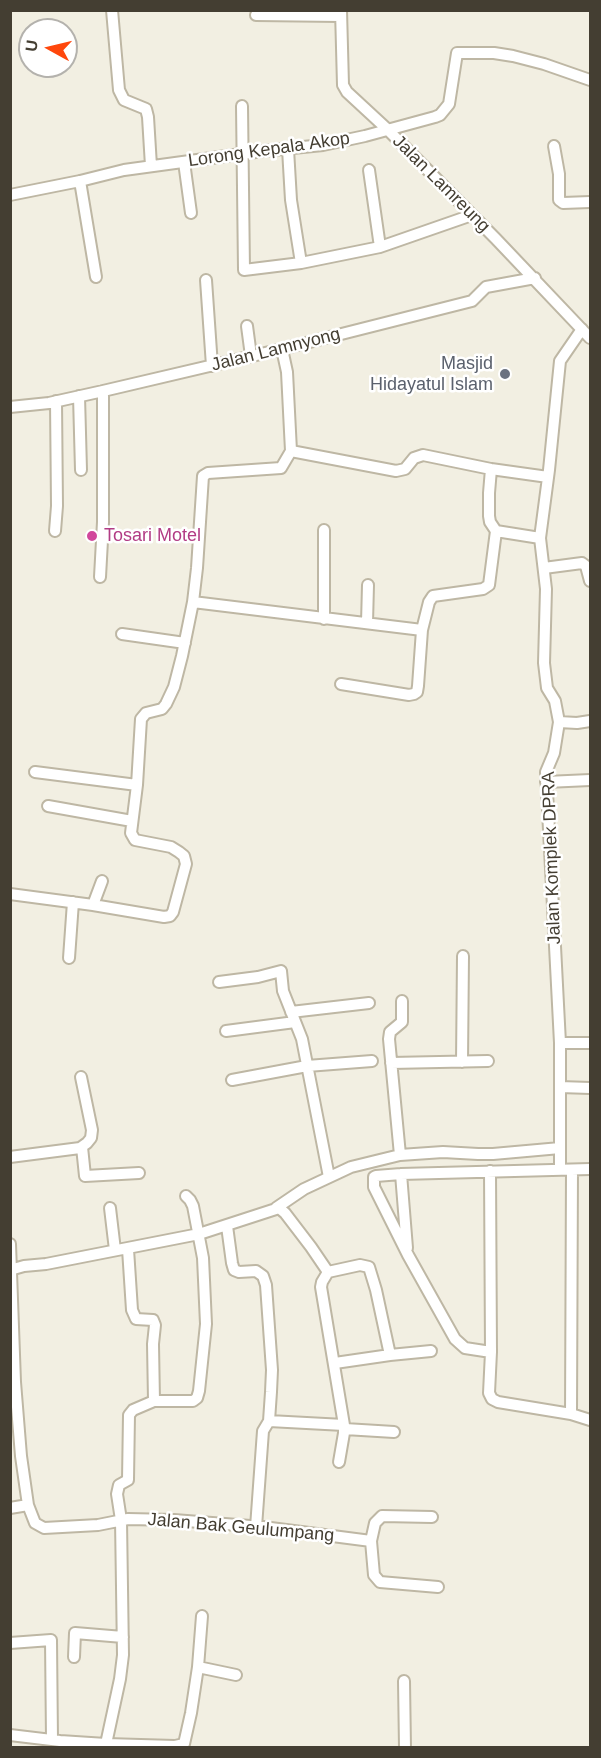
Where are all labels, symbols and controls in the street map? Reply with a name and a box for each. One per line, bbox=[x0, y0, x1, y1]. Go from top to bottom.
north arrow bbox=[18, 18, 78, 78]
text: U bbox=[22, 39, 41, 53]
street label: Lorong Kepala Akop bbox=[187, 128, 351, 172]
street label: Jalan Lamreung bbox=[388, 131, 494, 237]
street label: Jalan Lamnyong bbox=[209, 324, 343, 376]
place label: Masjid Hidayatul Islam bbox=[370, 353, 493, 395]
marker: Masjid Hidayatul Islam bbox=[498, 367, 512, 381]
place label: Tosari Motel bbox=[104, 525, 201, 547]
marker: Tosari Motel bbox=[85, 529, 99, 543]
street label: Jalan Komplek DPRA bbox=[538, 771, 566, 945]
street label: Jalan Bak Geulumpang bbox=[147, 1509, 335, 1547]

